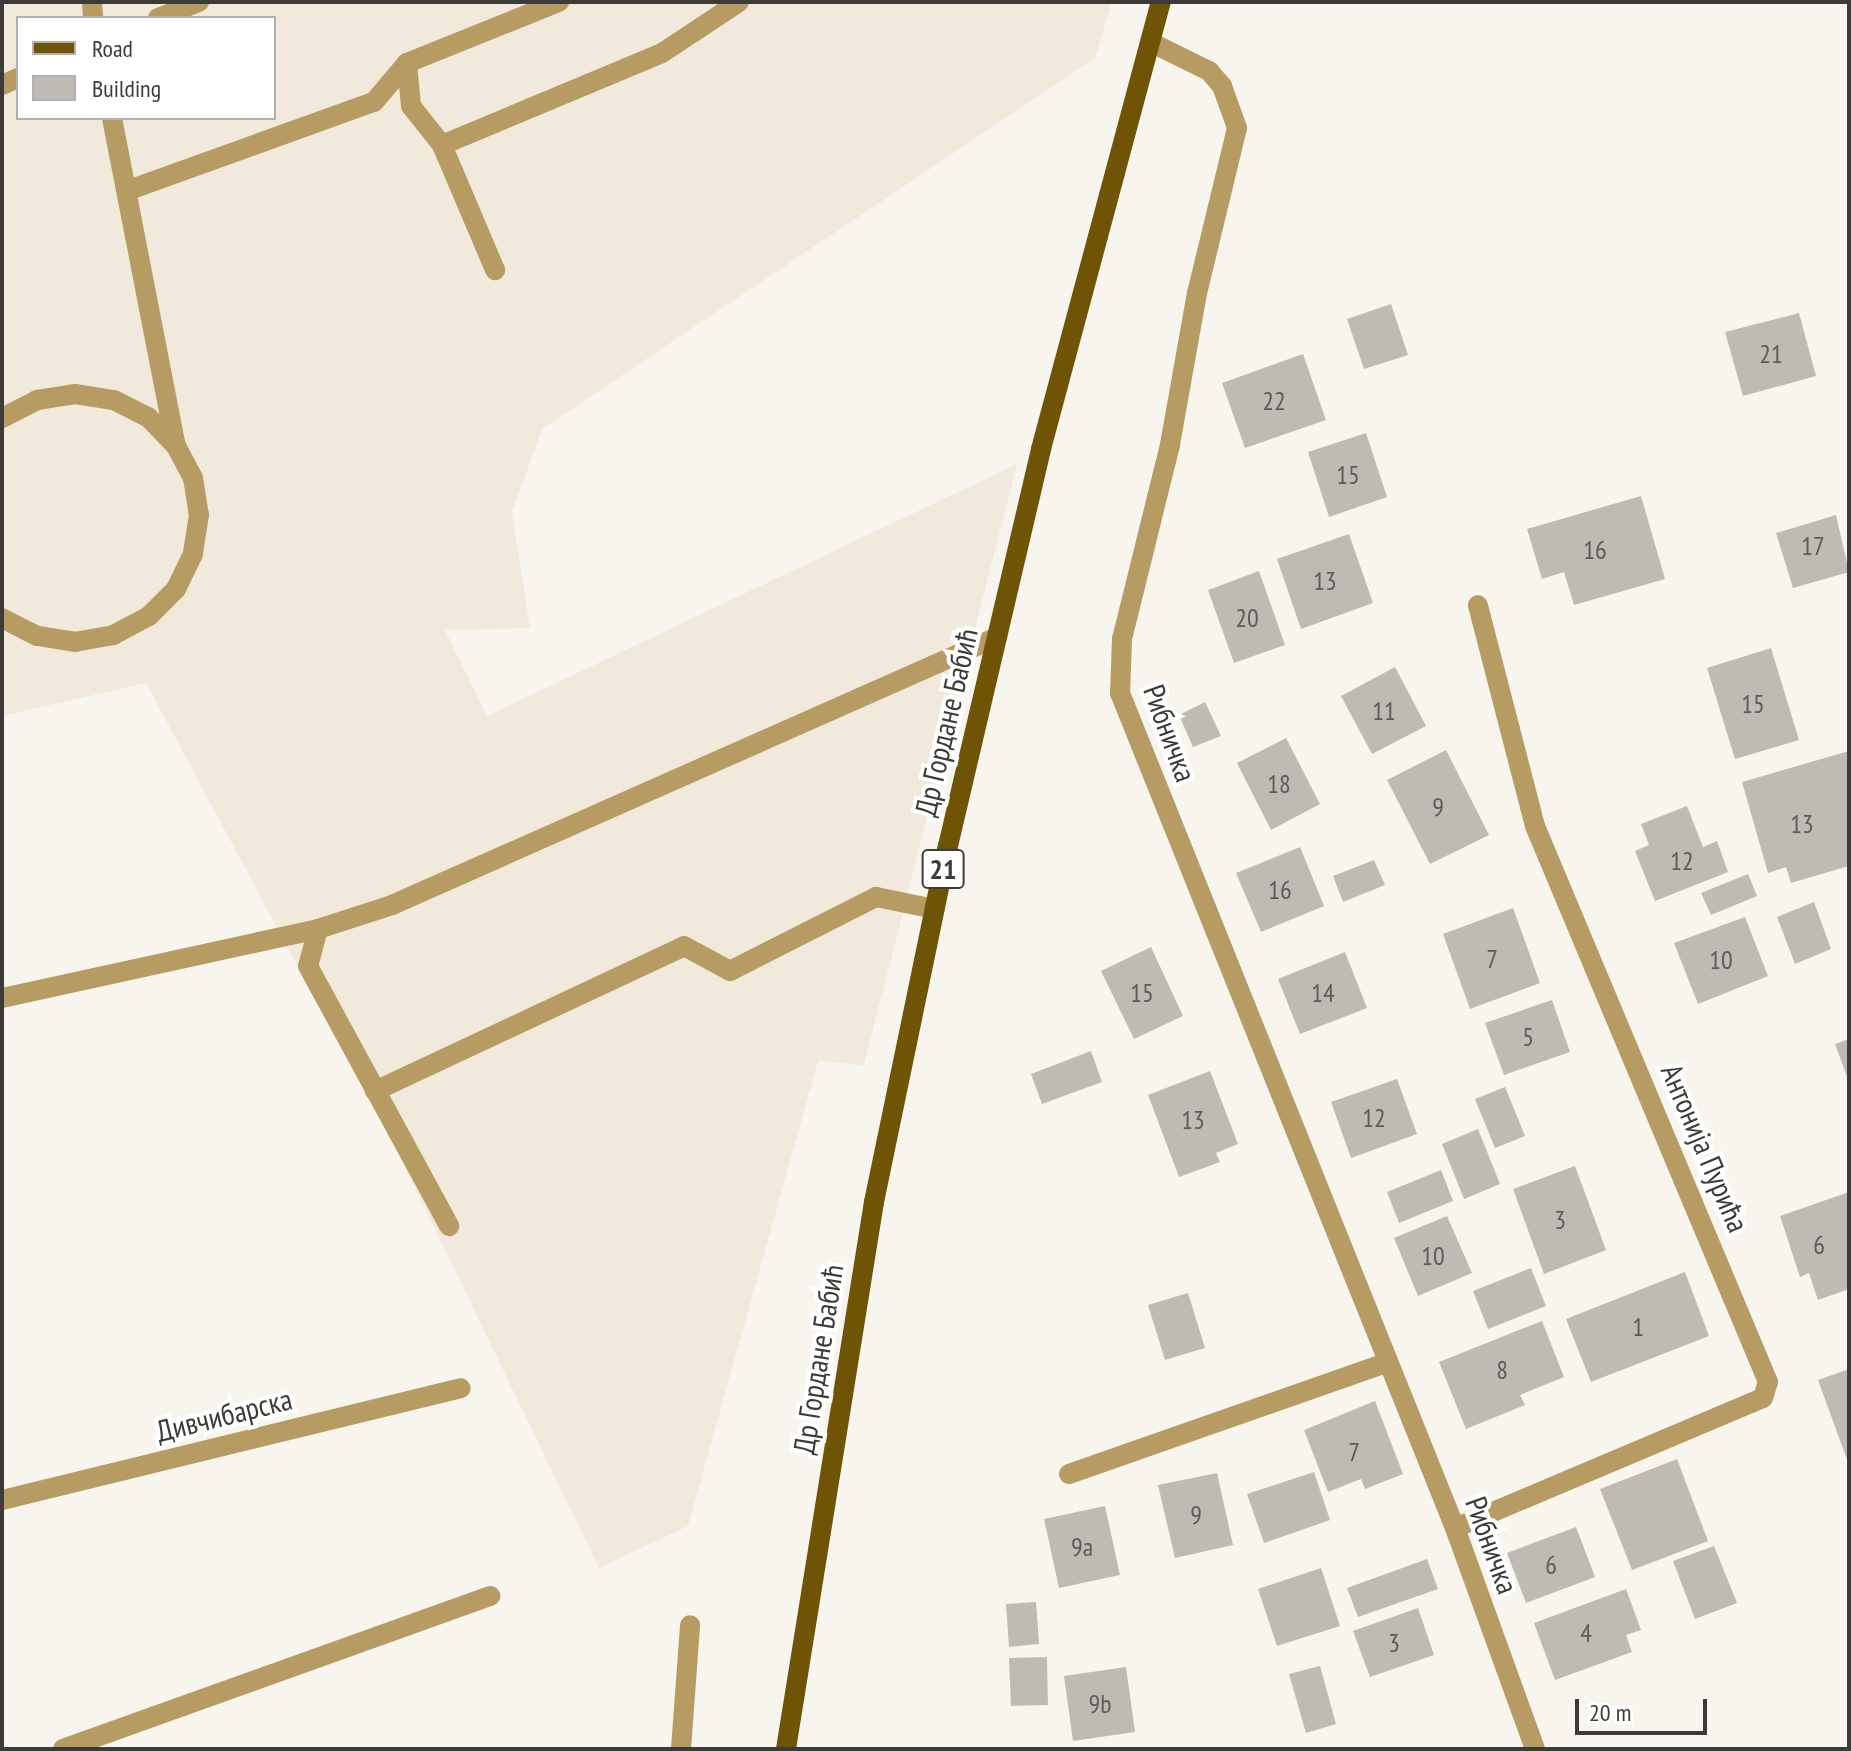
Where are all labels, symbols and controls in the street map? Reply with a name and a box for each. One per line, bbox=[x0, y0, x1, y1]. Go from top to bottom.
legend bbox=[16, 16, 276, 120]
text: Road bbox=[92, 33, 133, 64]
text: Building bbox=[92, 73, 161, 104]
house number: 21 bbox=[1759, 338, 1783, 370]
house number: 22 bbox=[1262, 385, 1286, 417]
house number: 15 bbox=[1336, 459, 1360, 491]
house number: 17 bbox=[1801, 530, 1825, 562]
house number: 16 bbox=[1583, 534, 1607, 566]
house number: 13 bbox=[1313, 565, 1337, 597]
house number: 20 bbox=[1235, 602, 1259, 634]
street label: Др Гордане Бабић bbox=[907, 625, 985, 819]
street label: Рибничка bbox=[1136, 680, 1204, 786]
house number: 15 bbox=[1741, 688, 1765, 720]
house number: 11 bbox=[1372, 695, 1396, 727]
house number: 18 bbox=[1267, 768, 1291, 800]
house number: 9 bbox=[1432, 791, 1444, 823]
house number: 13 bbox=[1790, 808, 1814, 840]
road number: 21 bbox=[921, 845, 965, 893]
house number: 12 bbox=[1670, 845, 1694, 877]
house number: 16 bbox=[1268, 874, 1292, 906]
house number: 7 bbox=[1486, 943, 1498, 975]
house number: 10 bbox=[1709, 944, 1733, 976]
house number: 15 bbox=[1130, 977, 1154, 1009]
house number: 14 bbox=[1311, 977, 1335, 1009]
house number: 5 bbox=[1522, 1021, 1534, 1053]
street label: Антонија Пурића bbox=[1653, 1059, 1757, 1237]
house number: 12 bbox=[1362, 1102, 1386, 1134]
house number: 13 bbox=[1181, 1104, 1205, 1136]
house number: 3 bbox=[1554, 1204, 1566, 1236]
house number: 6 bbox=[1813, 1229, 1825, 1261]
house number: 10 bbox=[1421, 1240, 1445, 1272]
street label: Др Гордане Бабић bbox=[785, 1262, 851, 1456]
house number: 1 bbox=[1632, 1311, 1644, 1343]
house number: 8 bbox=[1496, 1354, 1508, 1386]
street label: Дивчибарска bbox=[152, 1381, 296, 1449]
house number: 7 bbox=[1348, 1436, 1360, 1468]
street label: Рибничка bbox=[1458, 1492, 1526, 1598]
house number: 9 bbox=[1190, 1499, 1202, 1531]
house number: 9a bbox=[1071, 1531, 1093, 1563]
house number: 6 bbox=[1545, 1549, 1557, 1581]
house number: 4 bbox=[1580, 1617, 1592, 1649]
house number: 3 bbox=[1388, 1627, 1400, 1659]
scale bar bbox=[1579, 1683, 1711, 1733]
house number: 9b bbox=[1089, 1688, 1111, 1720]
text: 20 m bbox=[1589, 1697, 1631, 1728]

